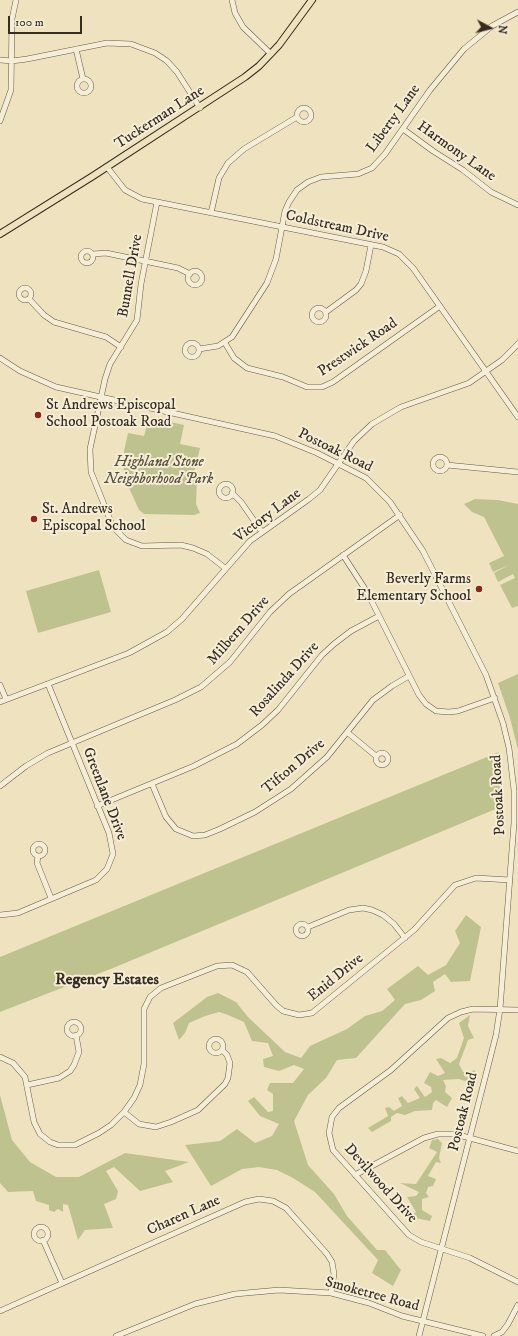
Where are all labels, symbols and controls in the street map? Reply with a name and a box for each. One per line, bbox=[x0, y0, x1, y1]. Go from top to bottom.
scale bar bbox=[10, 8, 84, 34]
north arrow bbox=[470, 8, 510, 48]
text: 100 m bbox=[15, 15, 44, 30]
text: N bbox=[494, 24, 509, 35]
street label: Liberty Lane bbox=[363, 81, 425, 157]
street label: Tuckerman Lane bbox=[112, 82, 208, 154]
street label: Harmony Lane bbox=[413, 118, 499, 186]
street label: Coldstream Drive bbox=[284, 207, 390, 247]
street label: Bunnell Drive bbox=[115, 233, 147, 319]
street label: Prestwick Road bbox=[315, 315, 401, 381]
place label: St Andrews Episcopal School Postoak Road bbox=[46, 397, 175, 432]
marker: St Andrews Episcopal School Postoak Road bbox=[33, 410, 43, 420]
street label: Postoak Road bbox=[295, 425, 375, 477]
park label: Highland Stone Neighborhood Park bbox=[105, 454, 213, 489]
street label: Victory Lane bbox=[231, 485, 305, 547]
place label: St. Andrews Episcopal School bbox=[42, 501, 146, 536]
marker: St. Andrews Episcopal School bbox=[29, 514, 39, 524]
place label: Beverly Farms Elementary School bbox=[356, 571, 471, 606]
marker: Beverly Farms Elementary School bbox=[474, 584, 484, 594]
street label: Milbern Drive bbox=[204, 593, 274, 669]
street label: Rosalinda Drive bbox=[246, 639, 324, 721]
street label: Tifton Drive bbox=[259, 736, 329, 798]
street label: Greenlane Drive bbox=[78, 745, 130, 843]
street label: Postoak Road bbox=[488, 754, 510, 836]
street label: Enid Drive bbox=[305, 950, 367, 1006]
district label: Regency Estates bbox=[55, 971, 159, 991]
street label: Postoak Road bbox=[445, 1071, 483, 1153]
street label: Devilwood Drive bbox=[340, 1141, 420, 1227]
street label: Charen Lane bbox=[145, 1192, 223, 1240]
street label: Smoketree Road bbox=[323, 1274, 421, 1316]

